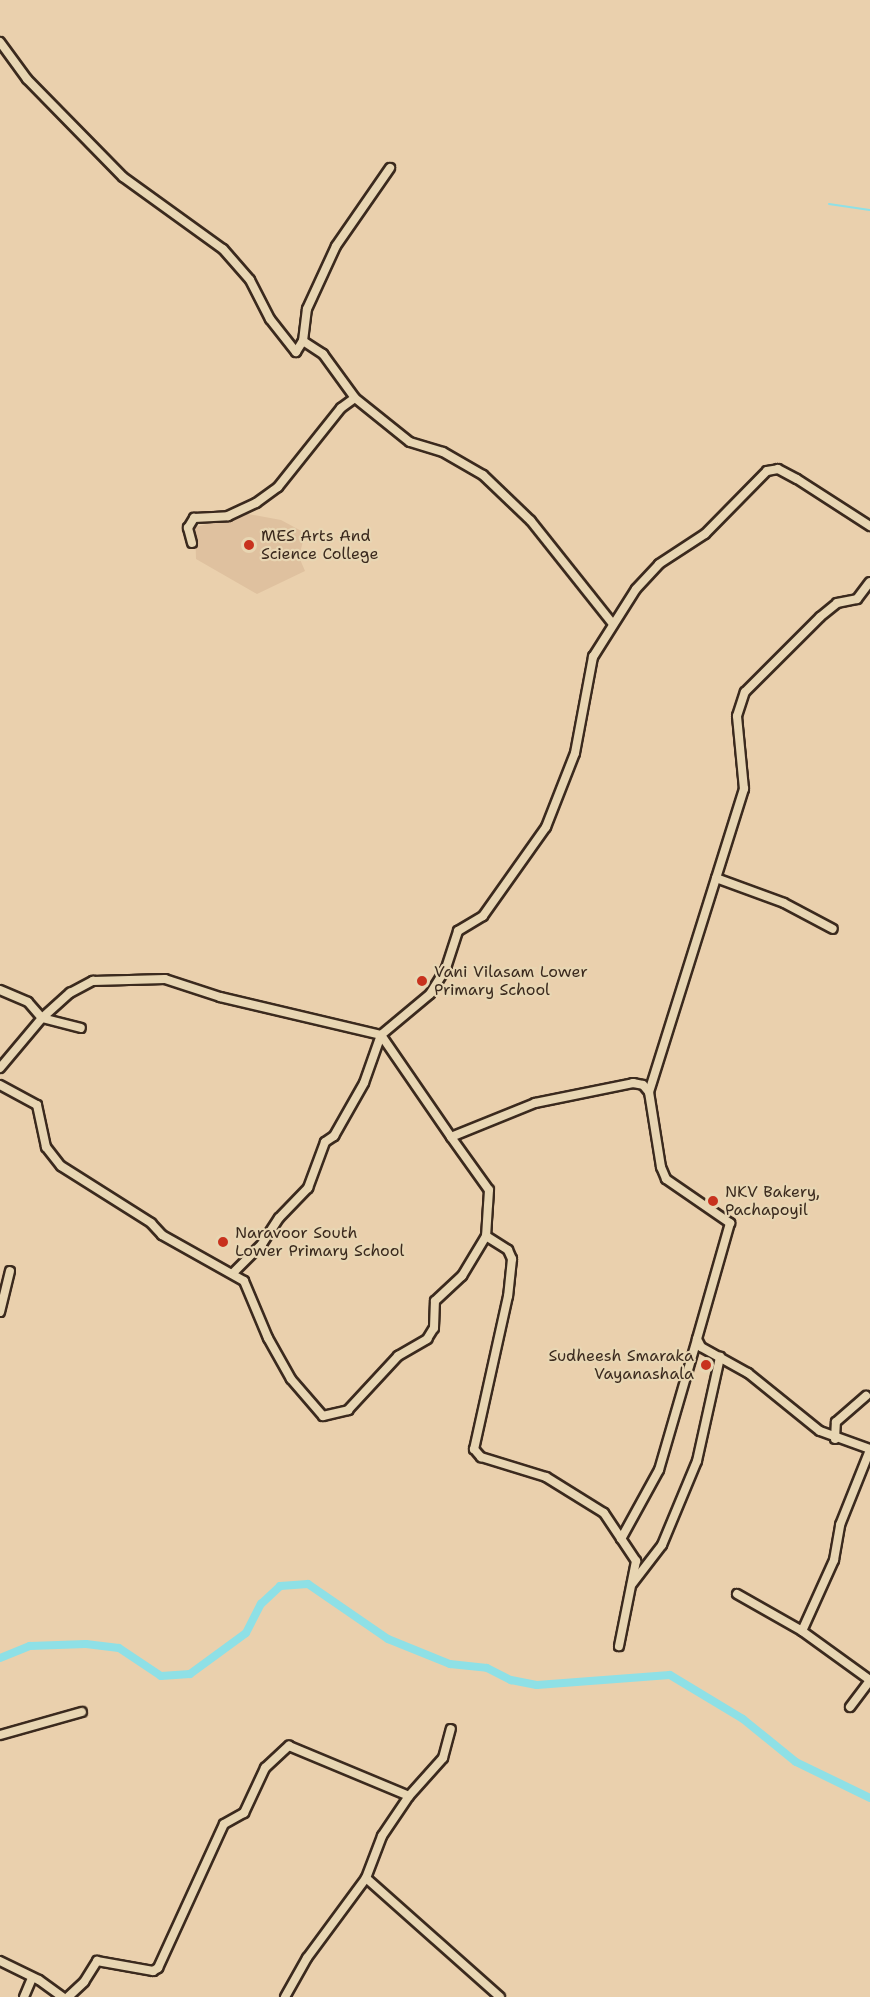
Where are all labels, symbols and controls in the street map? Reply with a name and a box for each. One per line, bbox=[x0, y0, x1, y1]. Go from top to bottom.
place label: MES Arts And Science College bbox=[261, 526, 379, 564]
marker: MES Arts And Science College bbox=[242, 538, 256, 552]
place label: Vani Vilasam Lower Primary School bbox=[434, 962, 588, 1000]
marker: Vani Vilasam Lower Primary School bbox=[415, 974, 429, 988]
place label: NKV Bakery, Pachapoyil bbox=[725, 1182, 820, 1220]
marker: NKV Bakery, Pachapoyil bbox=[706, 1194, 720, 1208]
place label: Naravoor South Lower Primary School bbox=[235, 1223, 404, 1261]
marker: Naravoor South Lower Primary School bbox=[216, 1235, 230, 1249]
place label: Sudheesh Smaraka Vayanashala bbox=[548, 1346, 694, 1384]
marker: Sudheesh Smaraka Vayanashala bbox=[699, 1358, 713, 1372]

